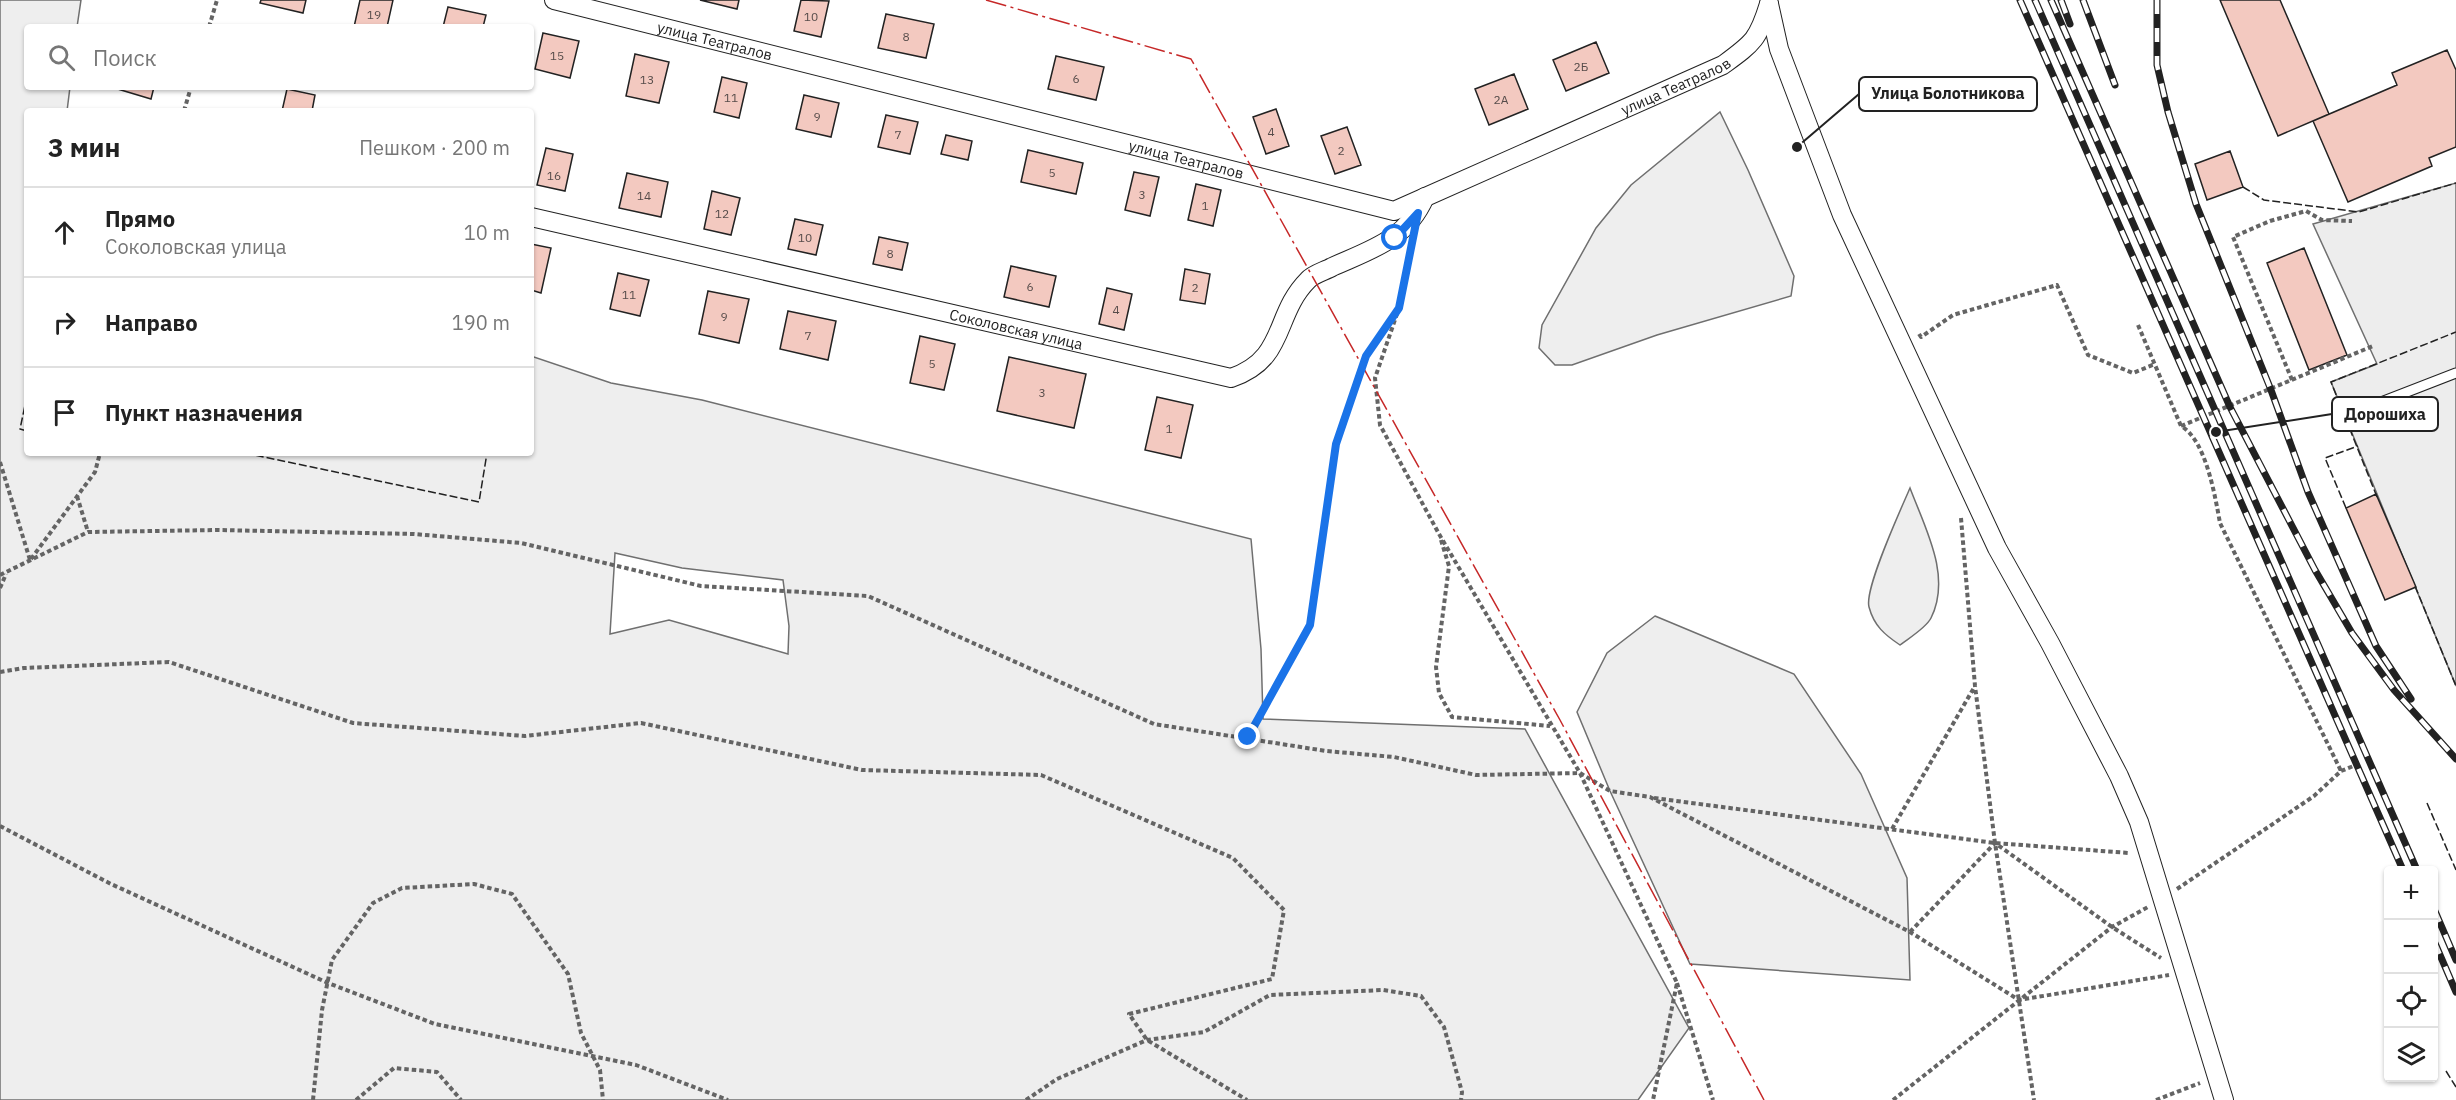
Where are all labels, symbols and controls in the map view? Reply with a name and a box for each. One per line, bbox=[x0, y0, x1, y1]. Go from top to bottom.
house number: 19 bbox=[367, 7, 381, 22]
house number: 10 bbox=[804, 9, 818, 24]
street label: улица Театралов bbox=[655, 17, 775, 64]
search box bbox=[24, 24, 534, 90]
house number: 8 bbox=[902, 29, 910, 44]
icon: search bbox=[45, 41, 78, 74]
text: Поиск bbox=[93, 43, 157, 72]
house number: 15 bbox=[550, 48, 564, 63]
street label: улица Театралов bbox=[1618, 53, 1734, 119]
house number: 2Б bbox=[1574, 59, 1588, 74]
house number: 6 bbox=[1072, 71, 1080, 86]
house number: 13 bbox=[640, 72, 654, 87]
callout: Улица Болотникова bbox=[1859, 77, 2037, 111]
text: Улица Болотникова bbox=[1871, 83, 2025, 103]
house number: 11 bbox=[724, 90, 738, 105]
house number: 2А bbox=[1494, 92, 1509, 107]
house number: 9 bbox=[813, 109, 821, 124]
house number: 4 bbox=[1267, 124, 1275, 139]
house number: 7 bbox=[894, 127, 902, 142]
text: 3 мин bbox=[48, 130, 120, 164]
text: Пешком · 200 m bbox=[359, 134, 510, 161]
street label: улица Театралов bbox=[1127, 135, 1246, 182]
house number: 2 bbox=[1337, 143, 1345, 158]
house number: 5 bbox=[1048, 165, 1056, 180]
house number: 16 bbox=[547, 168, 561, 183]
house number: 3 bbox=[1138, 187, 1146, 202]
house number: 14 bbox=[637, 188, 651, 203]
house number: 1 bbox=[1201, 198, 1209, 213]
text: Прямо bbox=[105, 204, 175, 233]
house number: 12 bbox=[715, 206, 729, 221]
icon: ahead bbox=[48, 216, 81, 249]
text: 10 m bbox=[464, 219, 510, 246]
route start bbox=[1381, 224, 1407, 250]
house number: 10 bbox=[798, 230, 812, 245]
text: Соколовская улица bbox=[105, 233, 286, 260]
house number: 8 bbox=[886, 246, 894, 261]
house number: 6 bbox=[1026, 279, 1034, 294]
house number: 2 bbox=[1191, 280, 1199, 295]
house number: 11 bbox=[622, 287, 636, 302]
house number: 4 bbox=[1112, 302, 1120, 317]
street label: Соколовская улица bbox=[948, 304, 1085, 353]
icon: right bbox=[48, 306, 81, 339]
text: Направо bbox=[105, 308, 198, 337]
text: 190 m bbox=[452, 309, 510, 336]
house number: 9 bbox=[720, 309, 728, 324]
house number: 7 bbox=[804, 328, 812, 343]
house number: 5 bbox=[928, 356, 936, 371]
house number: 3 bbox=[1038, 385, 1046, 400]
icon: arrive bbox=[48, 396, 81, 429]
callout: Дорошиха bbox=[2332, 397, 2438, 431]
text: Пункт назначения bbox=[105, 398, 303, 427]
text: Дорошиха bbox=[2344, 404, 2426, 424]
house number: 1 bbox=[1165, 421, 1173, 436]
route end bbox=[1234, 723, 1260, 749]
map controls bbox=[2384, 866, 2438, 1082]
button: + bbox=[2384, 866, 2438, 920]
button: − bbox=[2384, 920, 2438, 974]
button: locate bbox=[2384, 974, 2438, 1028]
button: layers bbox=[2384, 1028, 2438, 1082]

